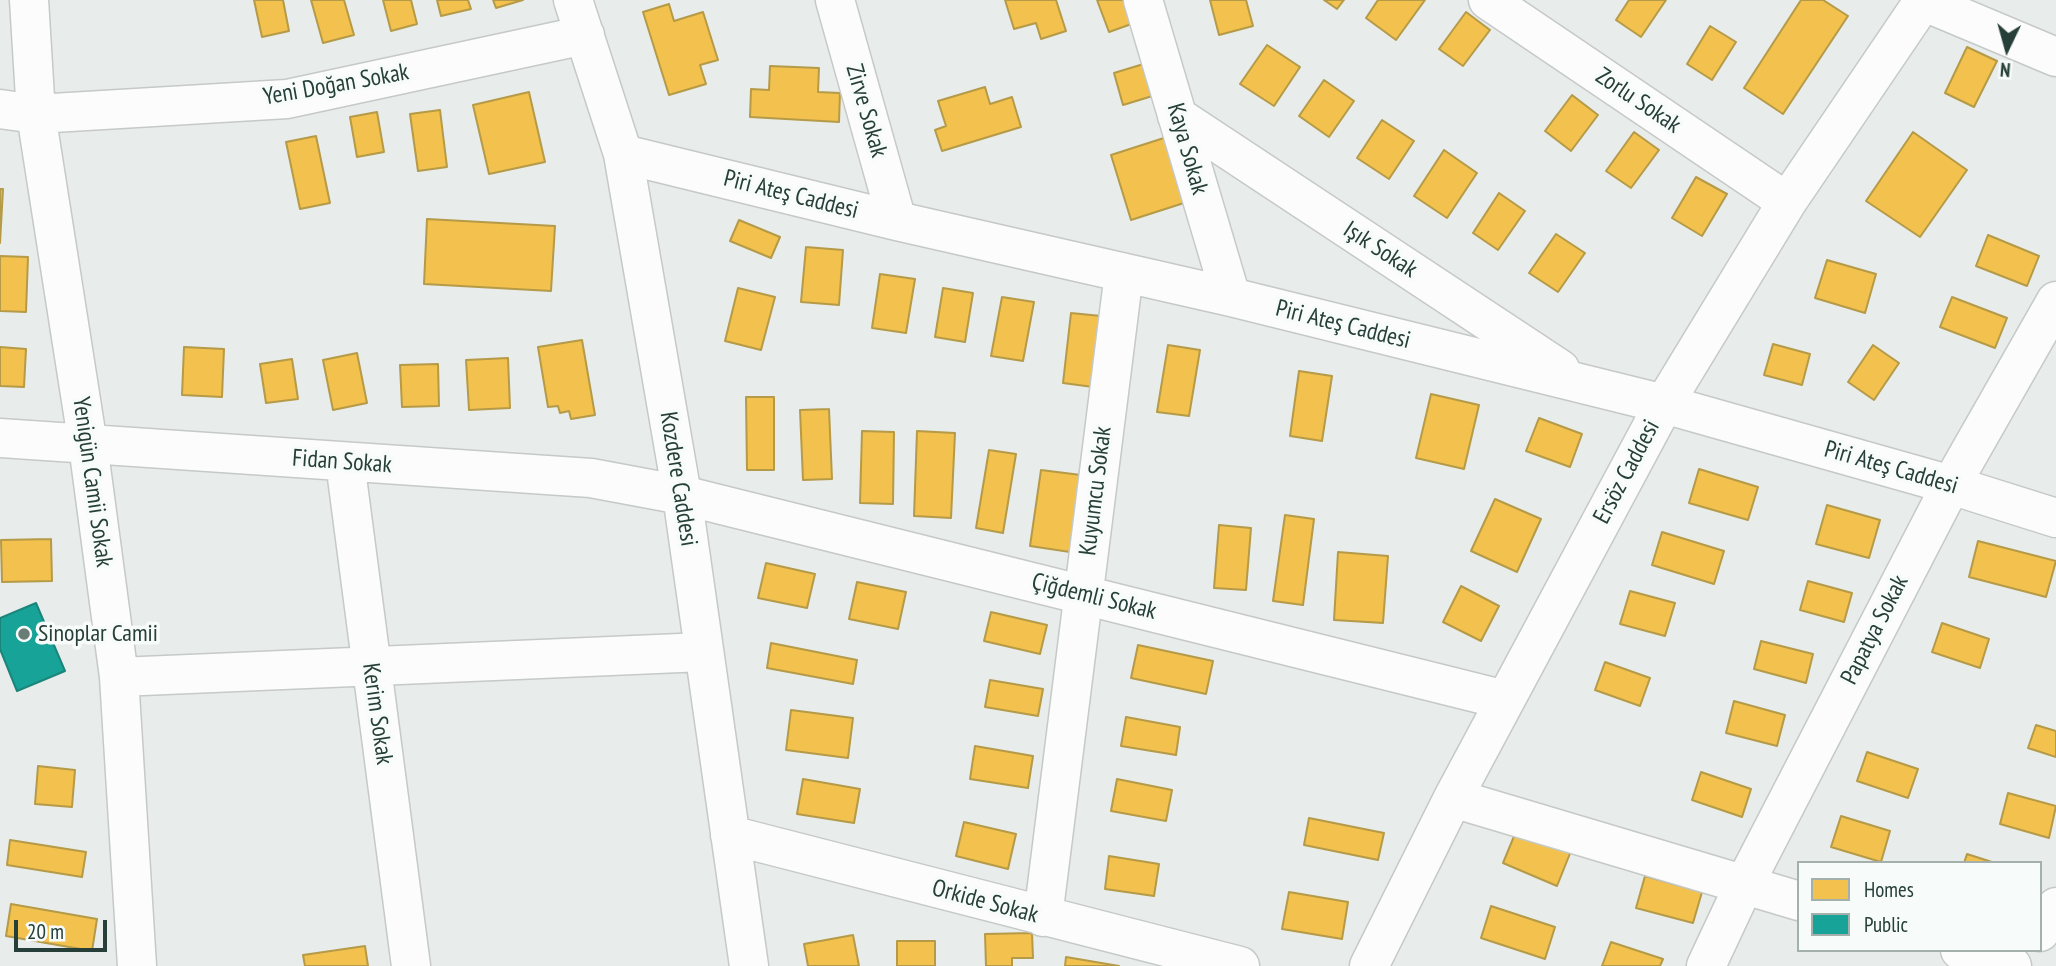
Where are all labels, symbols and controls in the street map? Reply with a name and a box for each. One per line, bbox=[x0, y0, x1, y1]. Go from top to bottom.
north arrow bbox=[1972, 14, 2042, 84]
street label: Yeni Doğan Sokak bbox=[261, 58, 411, 112]
text: N bbox=[1999, 58, 2011, 82]
street label: Zirve Sokak bbox=[839, 61, 893, 161]
street label: Zorlu Sokak bbox=[1590, 62, 1686, 140]
street label: Kaya Sokak bbox=[1160, 100, 1214, 198]
street label: Piri Ateş Caddesi bbox=[721, 164, 861, 226]
street label: Işık Sokak bbox=[1338, 216, 1422, 284]
street label: Piri Ateş Caddesi bbox=[1273, 294, 1413, 356]
street label: Yenigün Camii Sokak bbox=[66, 395, 118, 569]
street label: Kozdere Caddesi bbox=[653, 410, 703, 548]
street label: Ersöz Caddesi bbox=[1588, 415, 1666, 529]
street label: Kuyumcu Sokak bbox=[1074, 425, 1118, 557]
street label: Piri Ateş Caddesi bbox=[1821, 435, 1961, 501]
street label: Fidan Sokak bbox=[291, 444, 393, 480]
street label: Çiğdemli Sokak bbox=[1029, 568, 1159, 626]
street label: Papatya Sokak bbox=[1835, 571, 1915, 689]
place label: Sinoplar Camii bbox=[38, 620, 158, 648]
marker: Sinoplar Camii bbox=[16, 626, 32, 642]
street label: Kerim Sokak bbox=[356, 661, 398, 767]
legend bbox=[1797, 861, 2042, 952]
street label: Orkide Sokak bbox=[929, 874, 1041, 930]
text: Homes bbox=[1864, 876, 1914, 903]
scale bar bbox=[18, 906, 110, 950]
text: Public bbox=[1864, 911, 1908, 938]
text: 20 m bbox=[27, 918, 64, 945]

